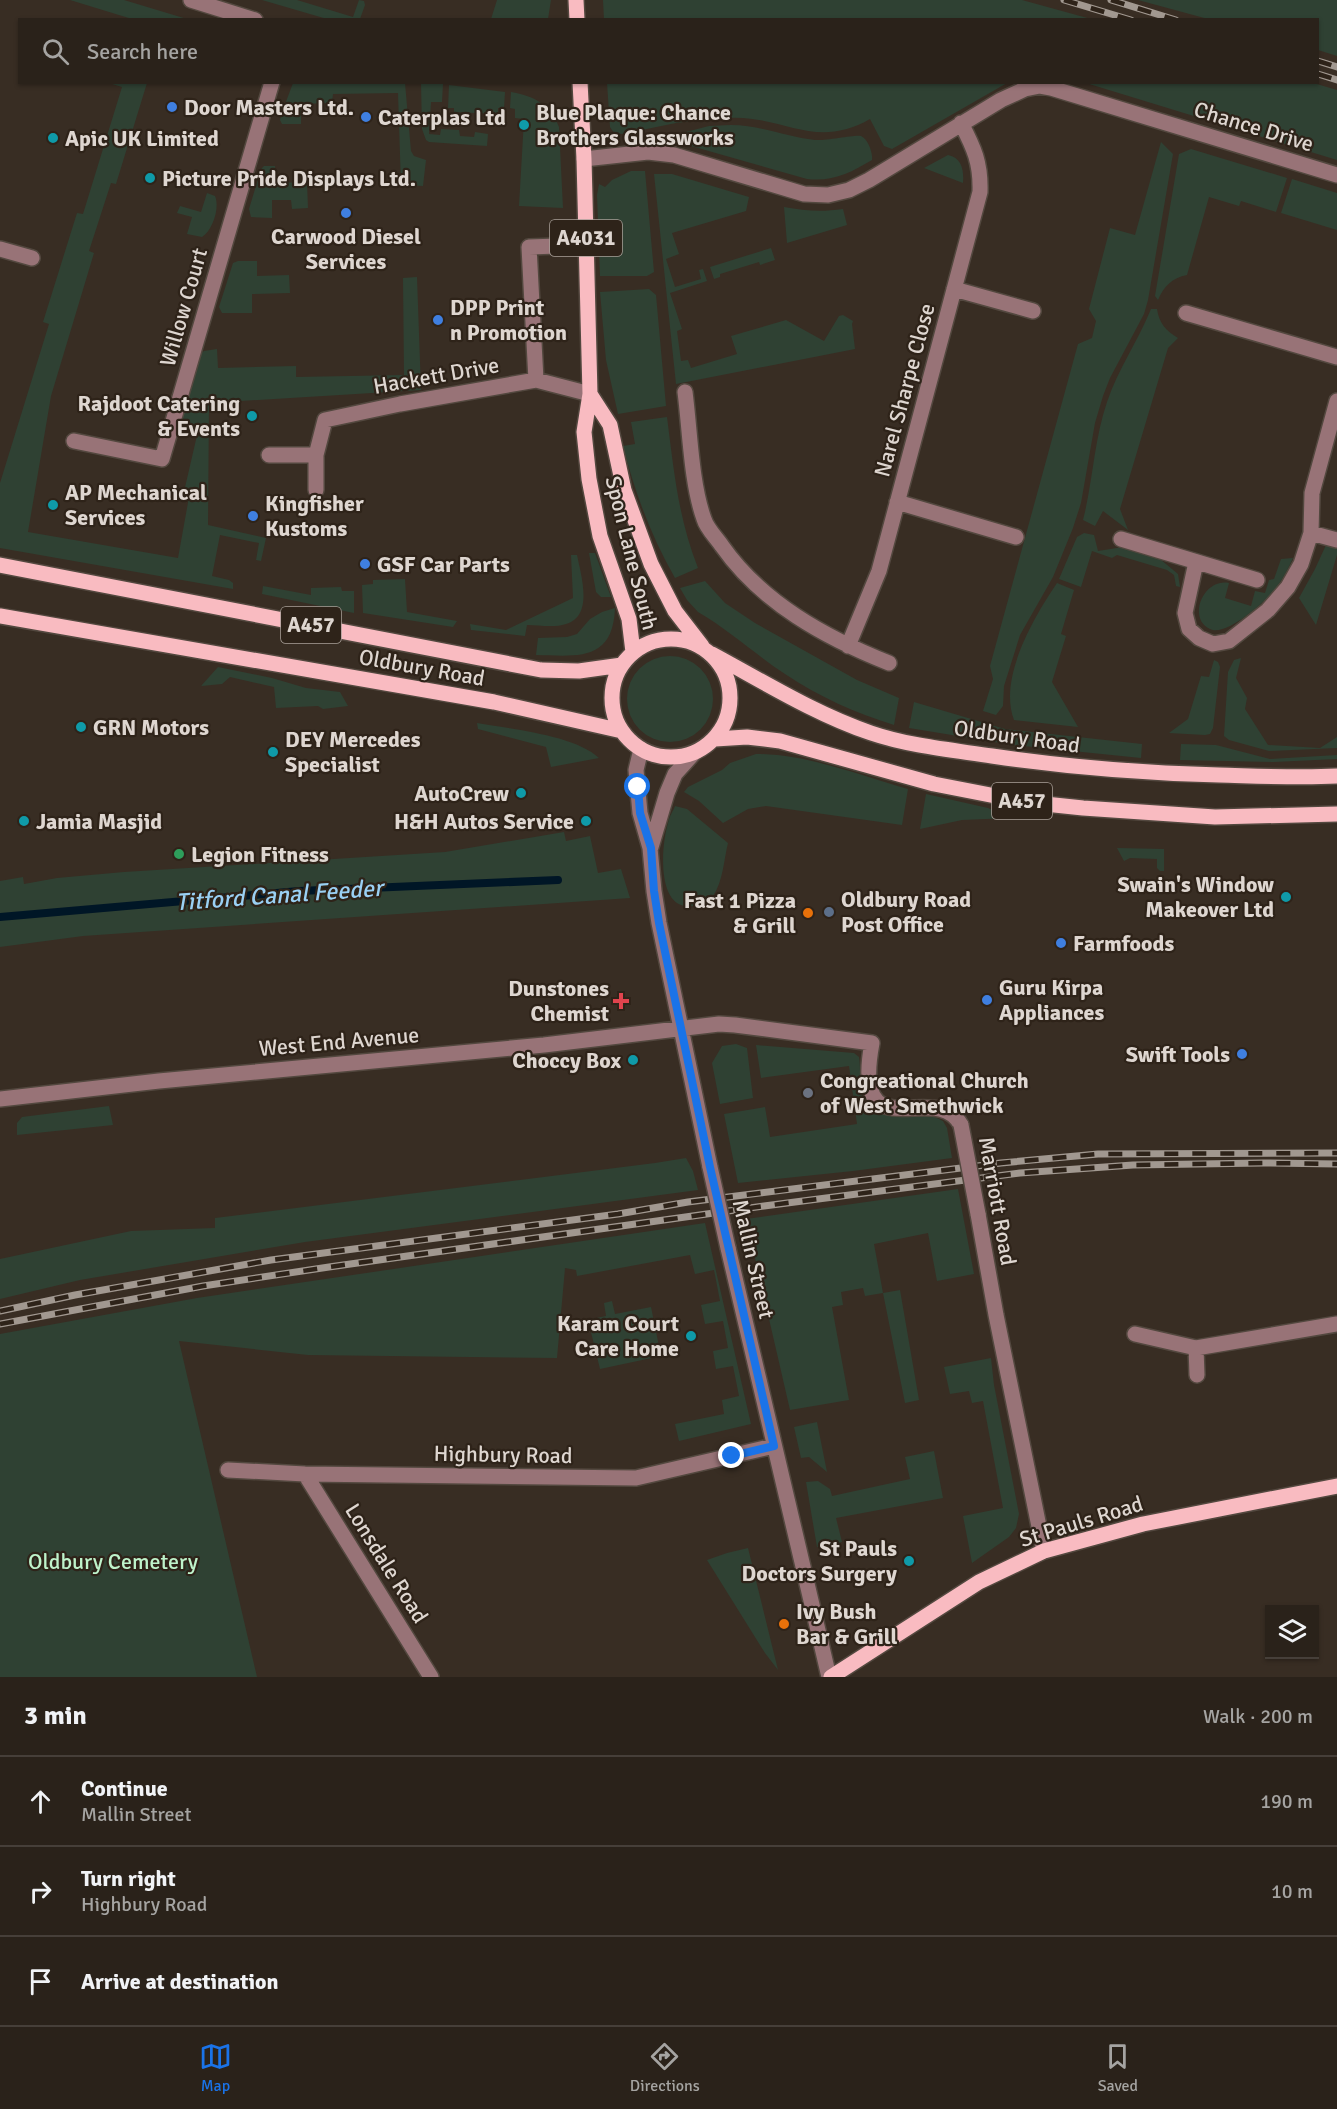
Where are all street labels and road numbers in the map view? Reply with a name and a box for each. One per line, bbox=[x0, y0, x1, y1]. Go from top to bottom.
street label: Chance Drive bbox=[1191, 95, 1317, 157]
road number: A4031 bbox=[550, 220, 622, 256]
street label: Willow Court bbox=[154, 245, 213, 369]
street label: Narel Sharpe Close bbox=[868, 300, 941, 480]
street label: Hackett Drive bbox=[371, 351, 501, 400]
street label: Spon Lane South bbox=[599, 473, 664, 633]
road number: A457 bbox=[281, 607, 341, 643]
street label: Oldbury Road bbox=[357, 643, 487, 692]
street label: Oldbury Road bbox=[952, 714, 1082, 759]
road number: A457 bbox=[992, 783, 1052, 819]
street label: West End Avenue bbox=[258, 1021, 420, 1062]
street label: Marriott Road bbox=[973, 1135, 1022, 1267]
street label: Mallin Street bbox=[727, 1197, 780, 1322]
street label: Highbury Road bbox=[433, 1440, 573, 1469]
street label: St Pauls Road bbox=[1016, 1490, 1146, 1553]
street label: Lonsdale Road bbox=[339, 1498, 434, 1628]

